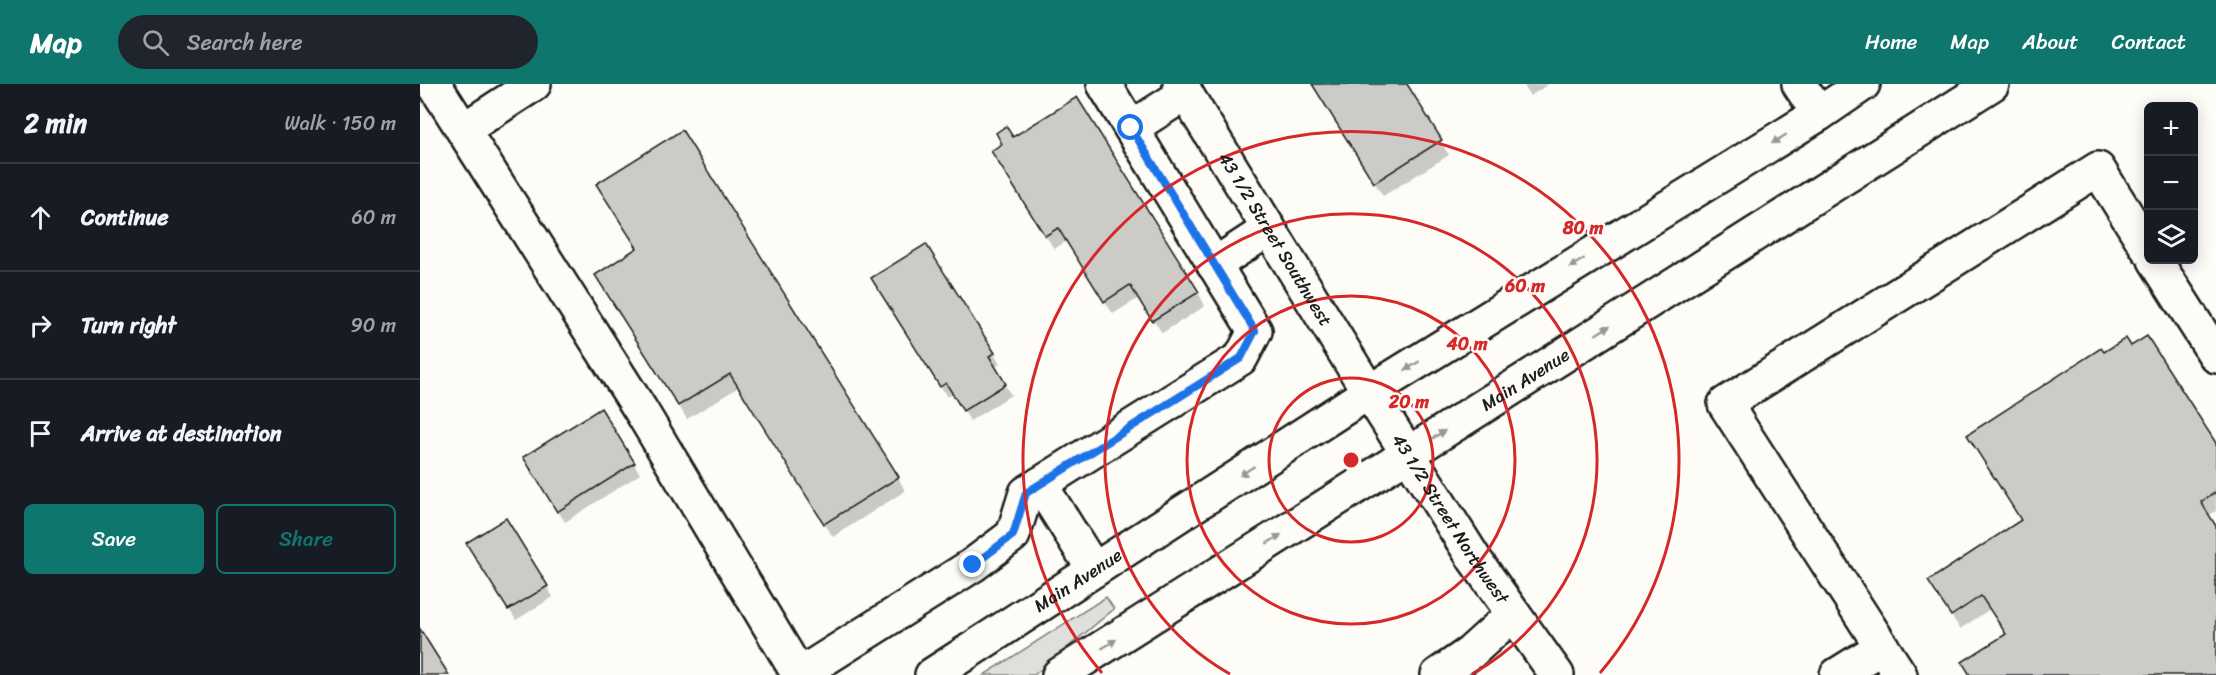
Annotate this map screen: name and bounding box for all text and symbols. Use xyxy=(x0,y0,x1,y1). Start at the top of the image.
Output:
search box xyxy=(118,15,538,69)
text: Map xyxy=(30,18,82,67)
text: Search here xyxy=(187,23,303,62)
text: Home xyxy=(1865,23,1917,61)
text: Map xyxy=(1950,23,1989,61)
text: About xyxy=(2022,23,2079,61)
text: Contact xyxy=(2112,23,2186,61)
icon: search xyxy=(139,26,172,59)
text: 2 min xyxy=(24,100,87,146)
map controls xyxy=(2144,102,2198,264)
button: + xyxy=(2144,102,2198,156)
text: Walk · 150 m xyxy=(284,106,396,141)
route start xyxy=(1117,114,1143,140)
one-way arrow xyxy=(1771,133,1787,144)
street label: 43 1/2 Street Southwest xyxy=(1209,146,1341,333)
button: − xyxy=(2144,156,2198,210)
text: Continue xyxy=(81,198,169,237)
text: 60 m xyxy=(351,200,396,235)
icon: ahead xyxy=(24,201,57,234)
button: layers xyxy=(2144,210,2198,264)
text: 80 m xyxy=(1562,212,1604,244)
one-way arrow xyxy=(1569,258,1585,269)
text: 60 m xyxy=(1504,270,1545,302)
text: Turn right xyxy=(81,306,176,345)
text: 90 m xyxy=(351,308,396,343)
icon: right xyxy=(24,309,57,342)
one-way arrow xyxy=(1595,325,1611,336)
text: 40 m xyxy=(1445,328,1488,360)
street label: Main Avenue xyxy=(1474,339,1576,420)
one-way arrow xyxy=(1404,360,1420,371)
text: 20 m xyxy=(1388,386,1429,418)
text: Arrive at destination xyxy=(81,414,282,453)
icon: arrive xyxy=(24,417,57,450)
street label: 43 1/2 Street Northwest xyxy=(1383,427,1518,611)
one-way arrow xyxy=(1430,429,1446,440)
centre of rings xyxy=(1341,450,1361,470)
one-way arrow xyxy=(1240,465,1256,477)
button: Save xyxy=(24,504,204,574)
button: Share xyxy=(216,504,396,574)
one-way arrow xyxy=(1265,534,1282,545)
street label: Main Avenue xyxy=(1027,540,1129,621)
route end xyxy=(959,551,985,577)
one-way arrow xyxy=(1101,638,1117,649)

